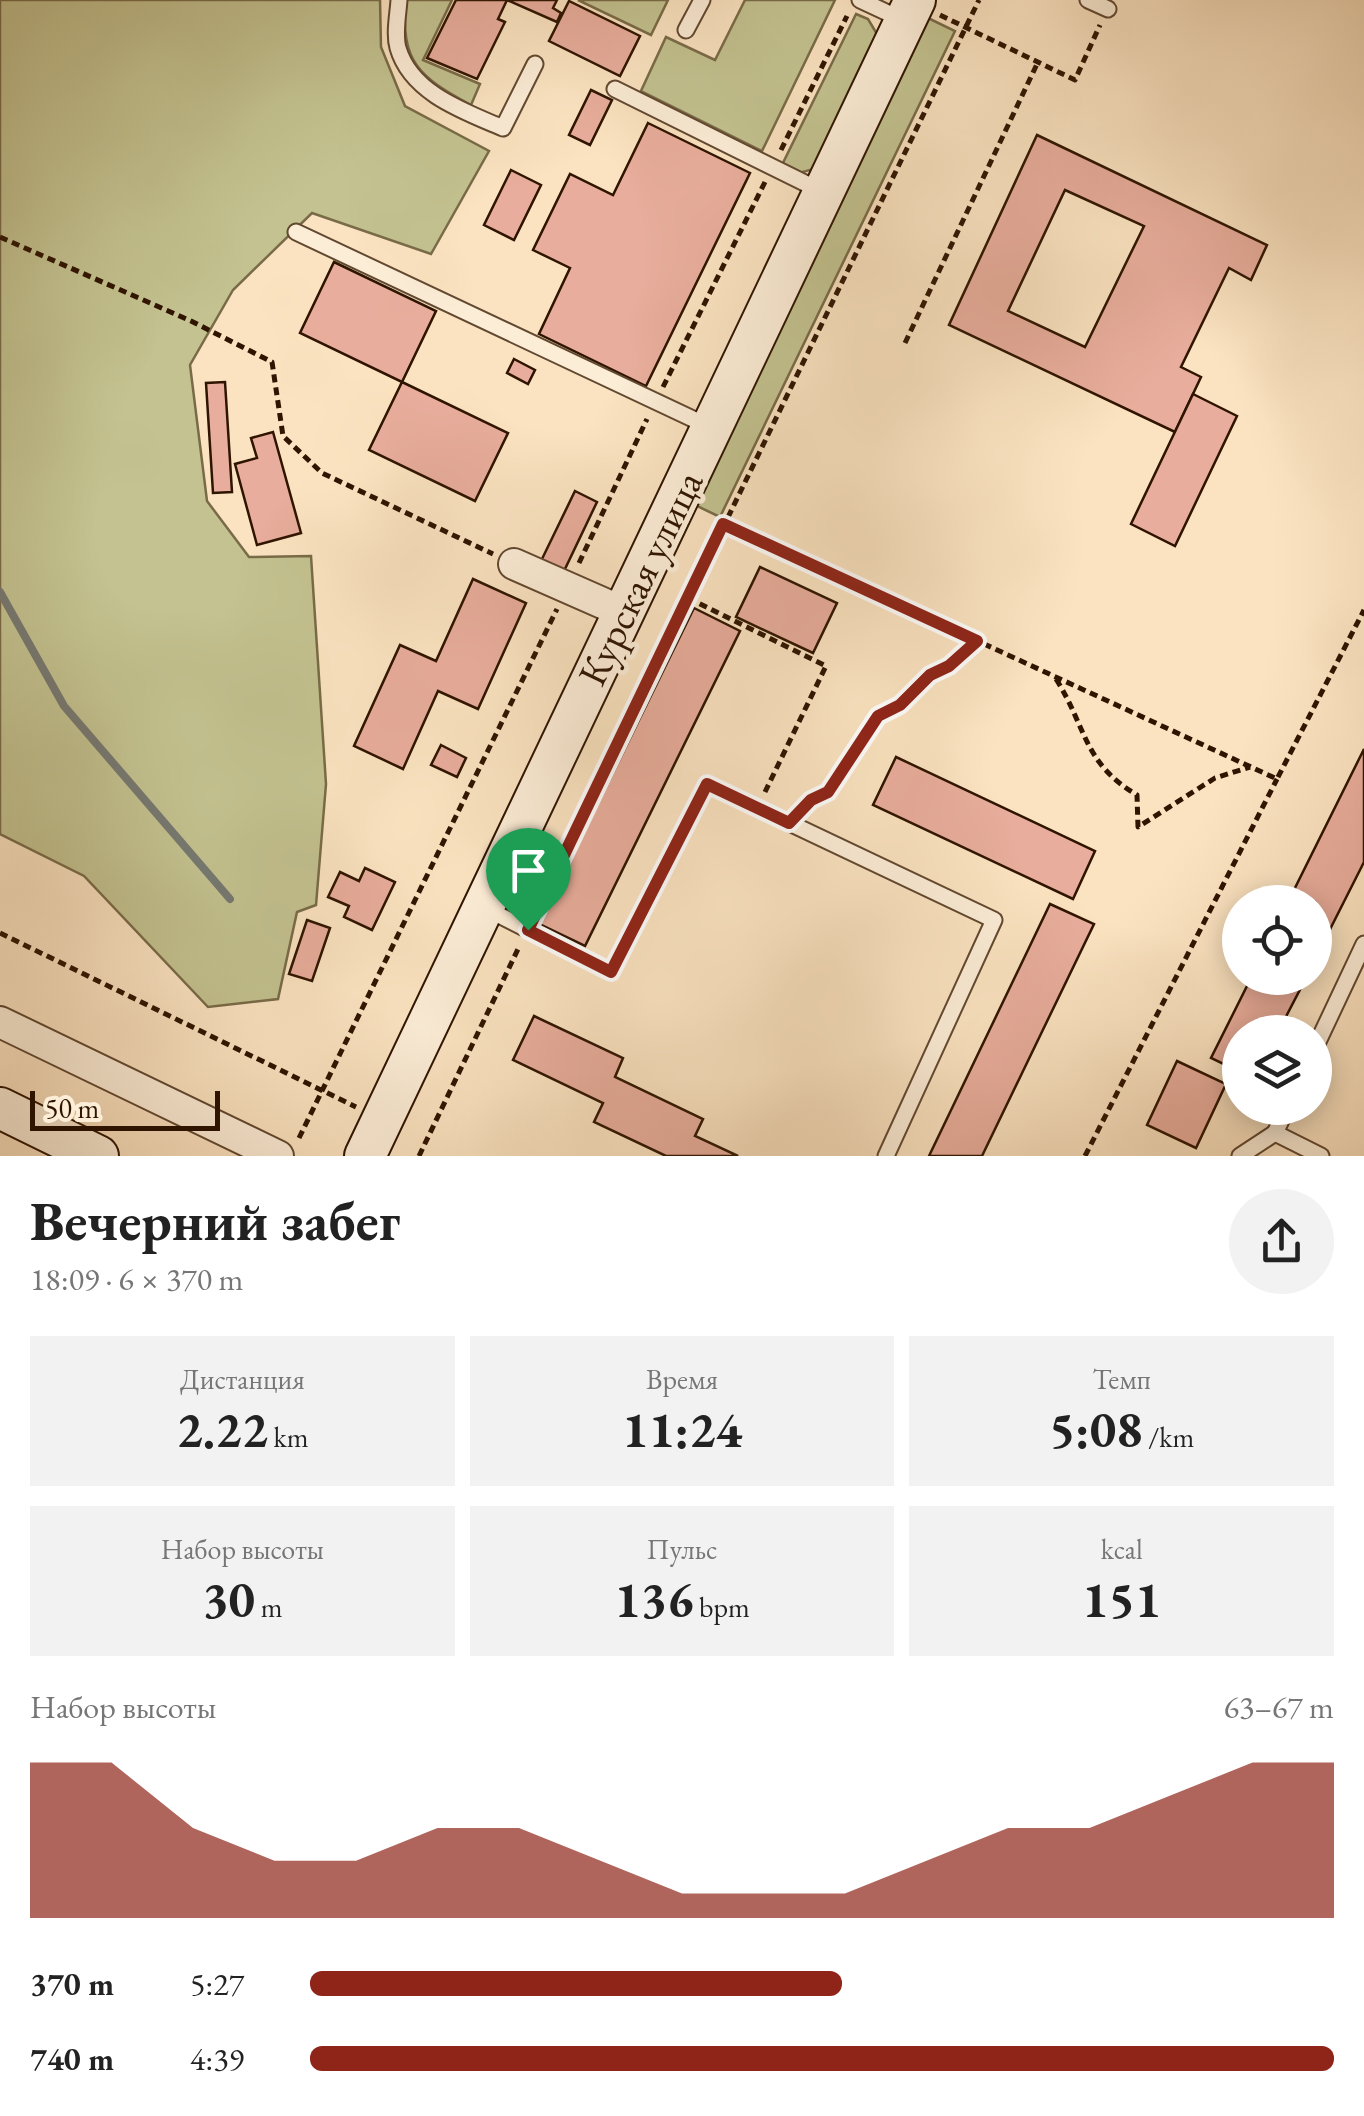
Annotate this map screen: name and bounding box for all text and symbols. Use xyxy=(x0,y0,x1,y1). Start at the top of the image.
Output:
street label: Курская улица xyxy=(566,462,714,694)
pin xyxy=(486,828,571,931)
icon: arrive xyxy=(501,843,556,898)
map controls xyxy=(1222,885,1332,1125)
button: locate xyxy=(1222,885,1332,995)
button: layers xyxy=(1222,1015,1332,1125)
scale bar xyxy=(30,1086,220,1130)
text: 50 m xyxy=(45,1090,99,1126)
text: Вечерний забег xyxy=(30,1185,400,1256)
button: share xyxy=(1229,1189,1334,1294)
text: 18:09 · 6 × 370 m xyxy=(30,1258,243,1300)
text: Дистанция xyxy=(180,1361,305,1397)
text: Время xyxy=(646,1361,718,1397)
text: Темп xyxy=(1092,1361,1151,1397)
text: 2.22 xyxy=(176,1397,268,1462)
text: 11:24 xyxy=(622,1397,742,1462)
text: 5:08 xyxy=(1049,1397,1143,1462)
text: km xyxy=(268,1419,308,1455)
text: /km xyxy=(1143,1419,1194,1455)
text: Набор высоты xyxy=(161,1531,324,1567)
text: Пульс xyxy=(647,1531,717,1567)
text: kcal xyxy=(1101,1531,1143,1567)
text: 30 xyxy=(202,1567,255,1632)
text: 136 xyxy=(614,1567,694,1632)
text: 151 xyxy=(1082,1567,1161,1632)
text: m xyxy=(255,1589,282,1625)
text: bpm xyxy=(694,1589,750,1625)
text: Набор высоты xyxy=(30,1686,216,1728)
text: 63–67 m xyxy=(1224,1686,1334,1728)
text: 370 m xyxy=(30,1963,114,2005)
text: 5:27 xyxy=(190,1963,244,2005)
text: 740 m xyxy=(30,2038,114,2080)
text: 4:39 xyxy=(190,2038,244,2080)

